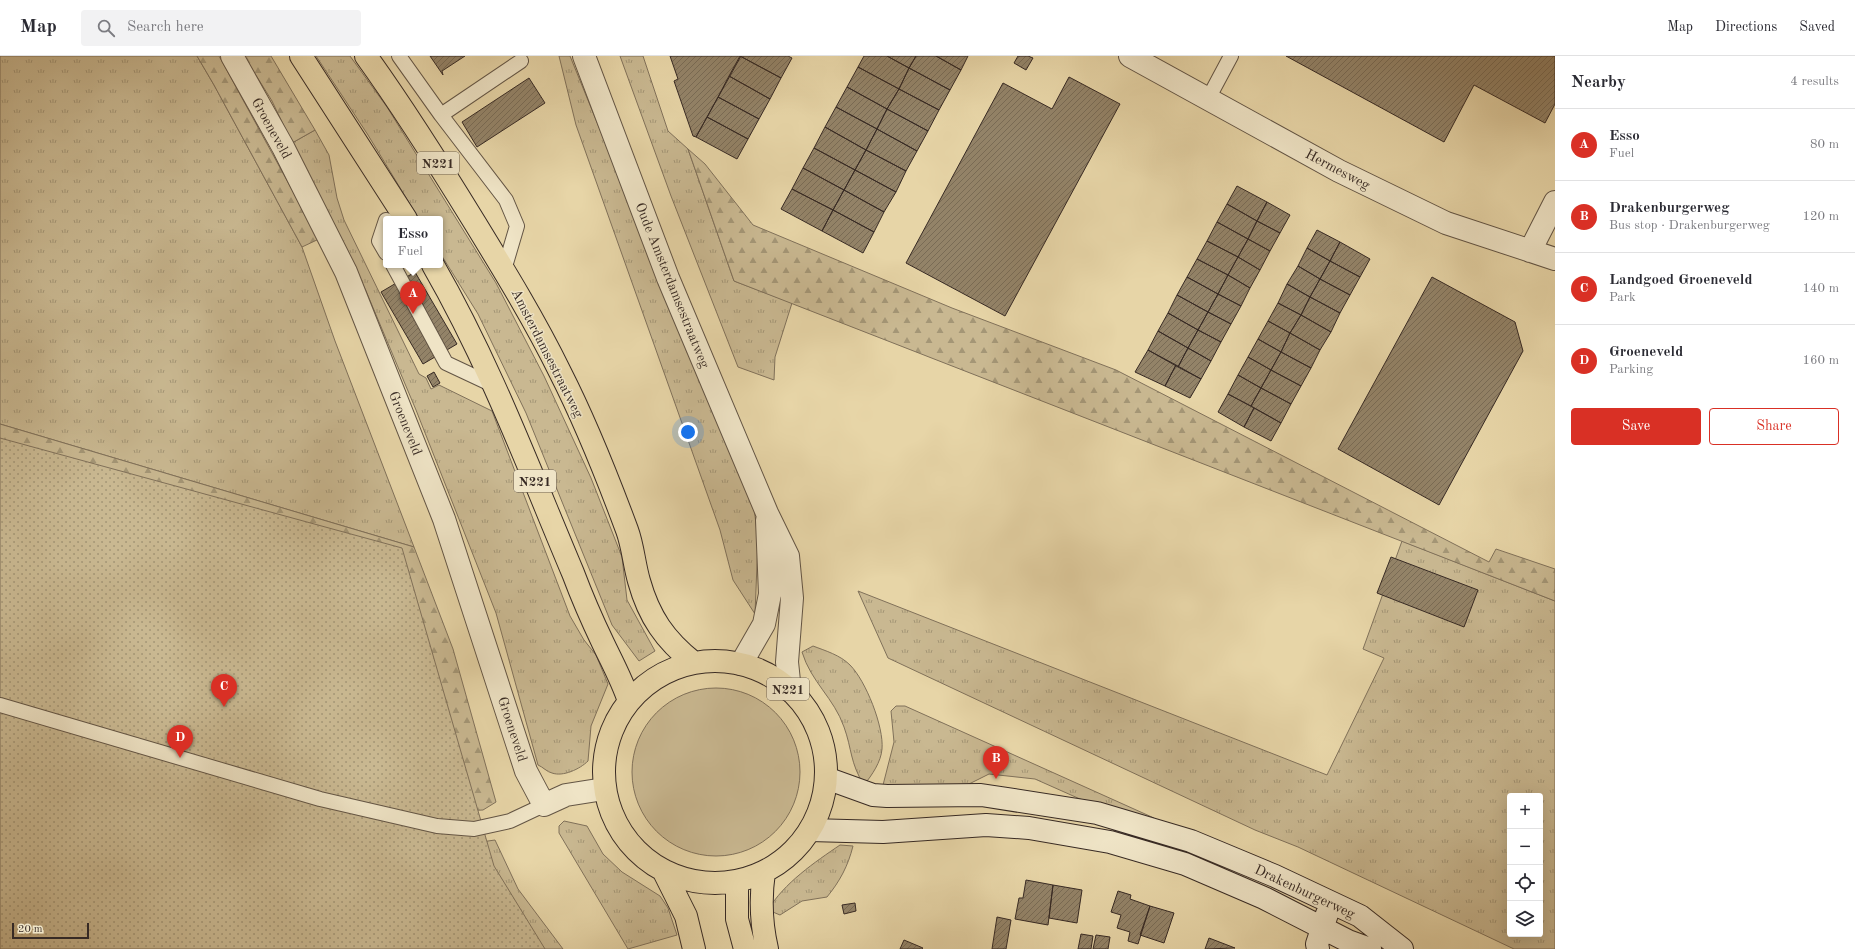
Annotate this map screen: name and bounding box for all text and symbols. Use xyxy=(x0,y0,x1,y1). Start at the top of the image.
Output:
search box xyxy=(81,10,361,46)
icon: search xyxy=(95,17,117,39)
text: Map xyxy=(20,18,57,37)
text: Search here xyxy=(127,20,204,35)
text: Map xyxy=(1667,20,1693,34)
text: Directions xyxy=(1715,20,1777,34)
text: Saved xyxy=(1799,20,1835,34)
text: Nearby xyxy=(1571,74,1626,91)
text: 4 results xyxy=(1790,75,1839,88)
street label: Groeneveld xyxy=(249,96,294,161)
text: Esso xyxy=(1609,129,1640,144)
text: A xyxy=(1579,138,1589,151)
text: 80 m xyxy=(1810,138,1839,151)
street label: Hermesweg xyxy=(1303,147,1373,193)
text: Fuel xyxy=(1609,147,1634,160)
road number: N221 xyxy=(417,152,459,174)
street label: Oude Amsterdamsestraatweg xyxy=(632,201,712,371)
text: Drakenburgerweg xyxy=(1609,201,1730,216)
text: B xyxy=(1579,210,1589,223)
text: 120 m xyxy=(1802,210,1839,223)
popup xyxy=(383,216,443,268)
text: Bus stop · Drakenburgerweg xyxy=(1609,219,1770,232)
text: Esso xyxy=(398,227,428,242)
text: Fuel xyxy=(398,245,423,258)
text: Landgoed Groeneveld xyxy=(1609,273,1753,288)
pin: A xyxy=(400,281,426,314)
text: C xyxy=(1580,282,1588,295)
text: 140 m xyxy=(1802,282,1839,295)
street label: Amsterdamsestraatweg xyxy=(509,287,586,420)
text: Park xyxy=(1609,291,1636,304)
text: Groeneveld xyxy=(1609,345,1683,360)
text: D xyxy=(1579,354,1589,367)
text: 160 m xyxy=(1802,354,1839,367)
text: Parking xyxy=(1609,363,1653,376)
street label: Groeneveld xyxy=(386,389,424,457)
button: Save xyxy=(1571,408,1701,445)
button: Share xyxy=(1709,408,1839,445)
your location xyxy=(678,422,698,442)
road number: N221 xyxy=(514,470,556,492)
pin: C xyxy=(211,674,237,707)
road number: N221 xyxy=(767,678,809,700)
street label: Groeneveld xyxy=(495,695,529,764)
pin: D xyxy=(167,725,193,758)
pin: B xyxy=(983,746,1009,779)
map controls xyxy=(1507,793,1543,937)
button: + xyxy=(1507,793,1543,829)
button: − xyxy=(1507,829,1543,865)
street label: Drakenburgerweg xyxy=(1252,862,1357,922)
button: locate xyxy=(1507,865,1543,901)
button: layers xyxy=(1507,901,1543,937)
scale bar xyxy=(12,921,89,940)
text: 20 m xyxy=(18,924,43,935)

